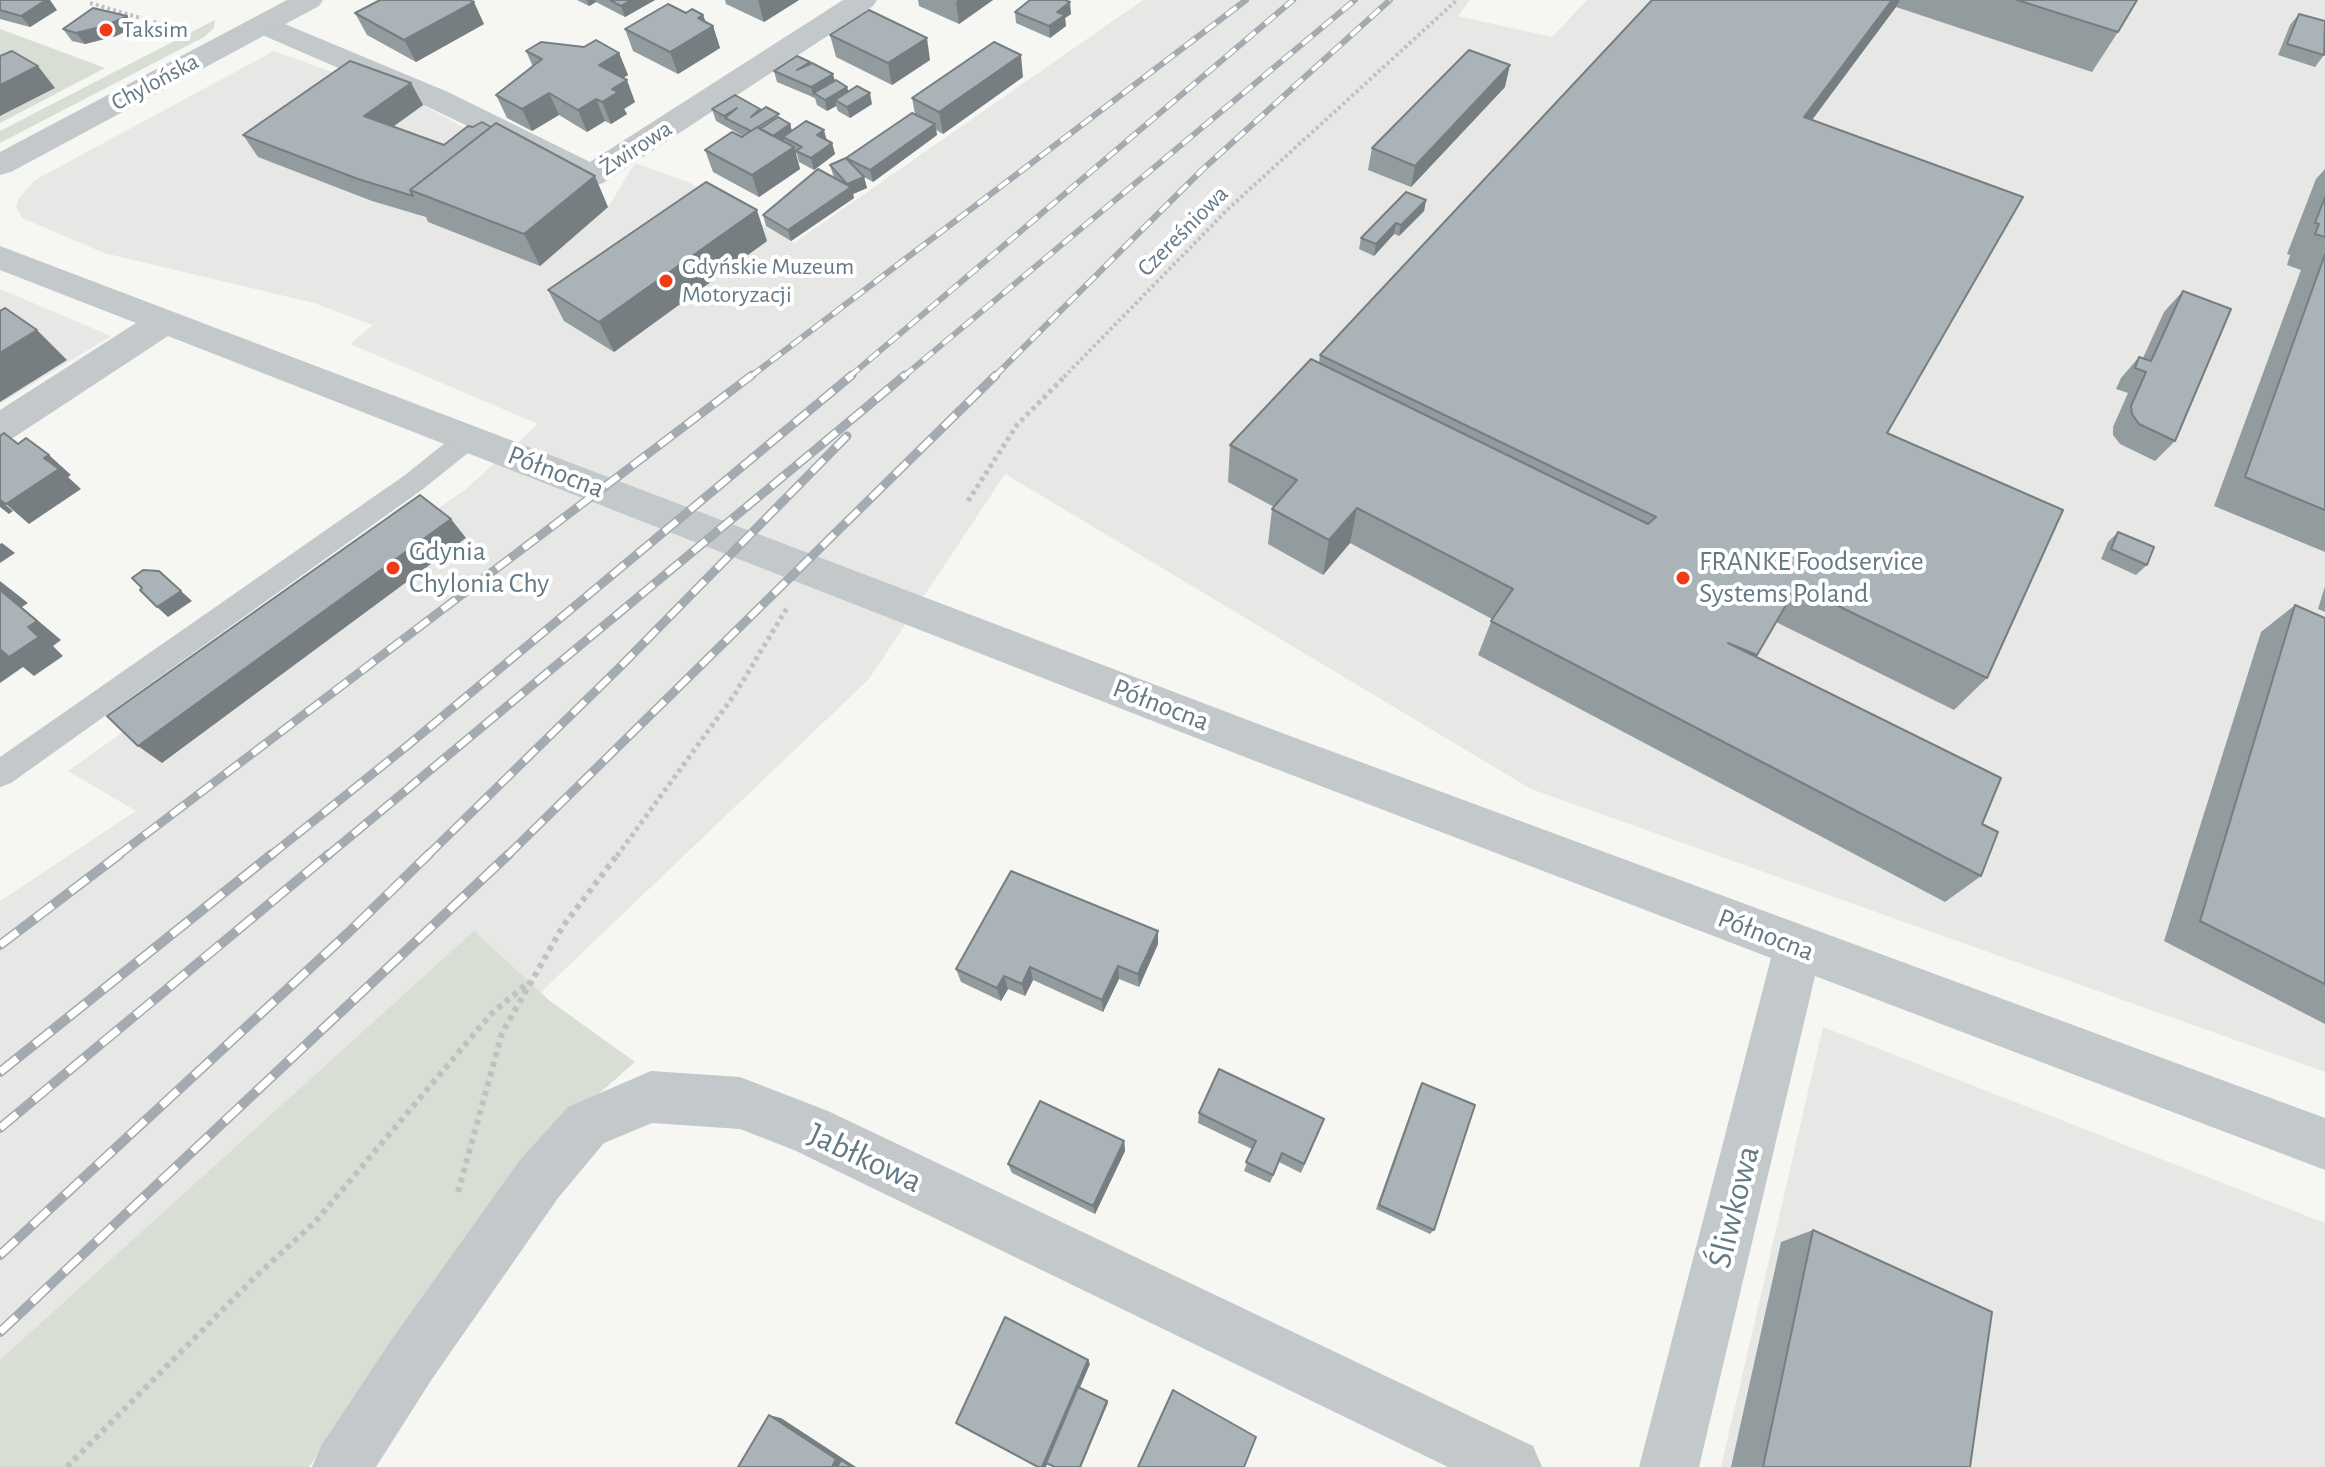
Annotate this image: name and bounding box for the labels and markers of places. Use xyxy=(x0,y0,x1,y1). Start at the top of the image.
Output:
place label: Taksim xyxy=(122,16,188,44)
marker: Taksim xyxy=(97,21,115,39)
place label: Gdyńskie Muzeum Motoryzacji xyxy=(682,253,854,309)
marker: Gdyńskie Muzeum Motoryzacji xyxy=(657,272,675,290)
place label: Gdynia Chylonia Chy xyxy=(409,535,549,601)
place label: FRANKE Foodservice Systems Poland xyxy=(1699,545,1924,611)
marker: Gdynia Chylonia Chy xyxy=(384,559,402,577)
marker: FRANKE Foodservice Systems Poland xyxy=(1674,569,1692,587)

